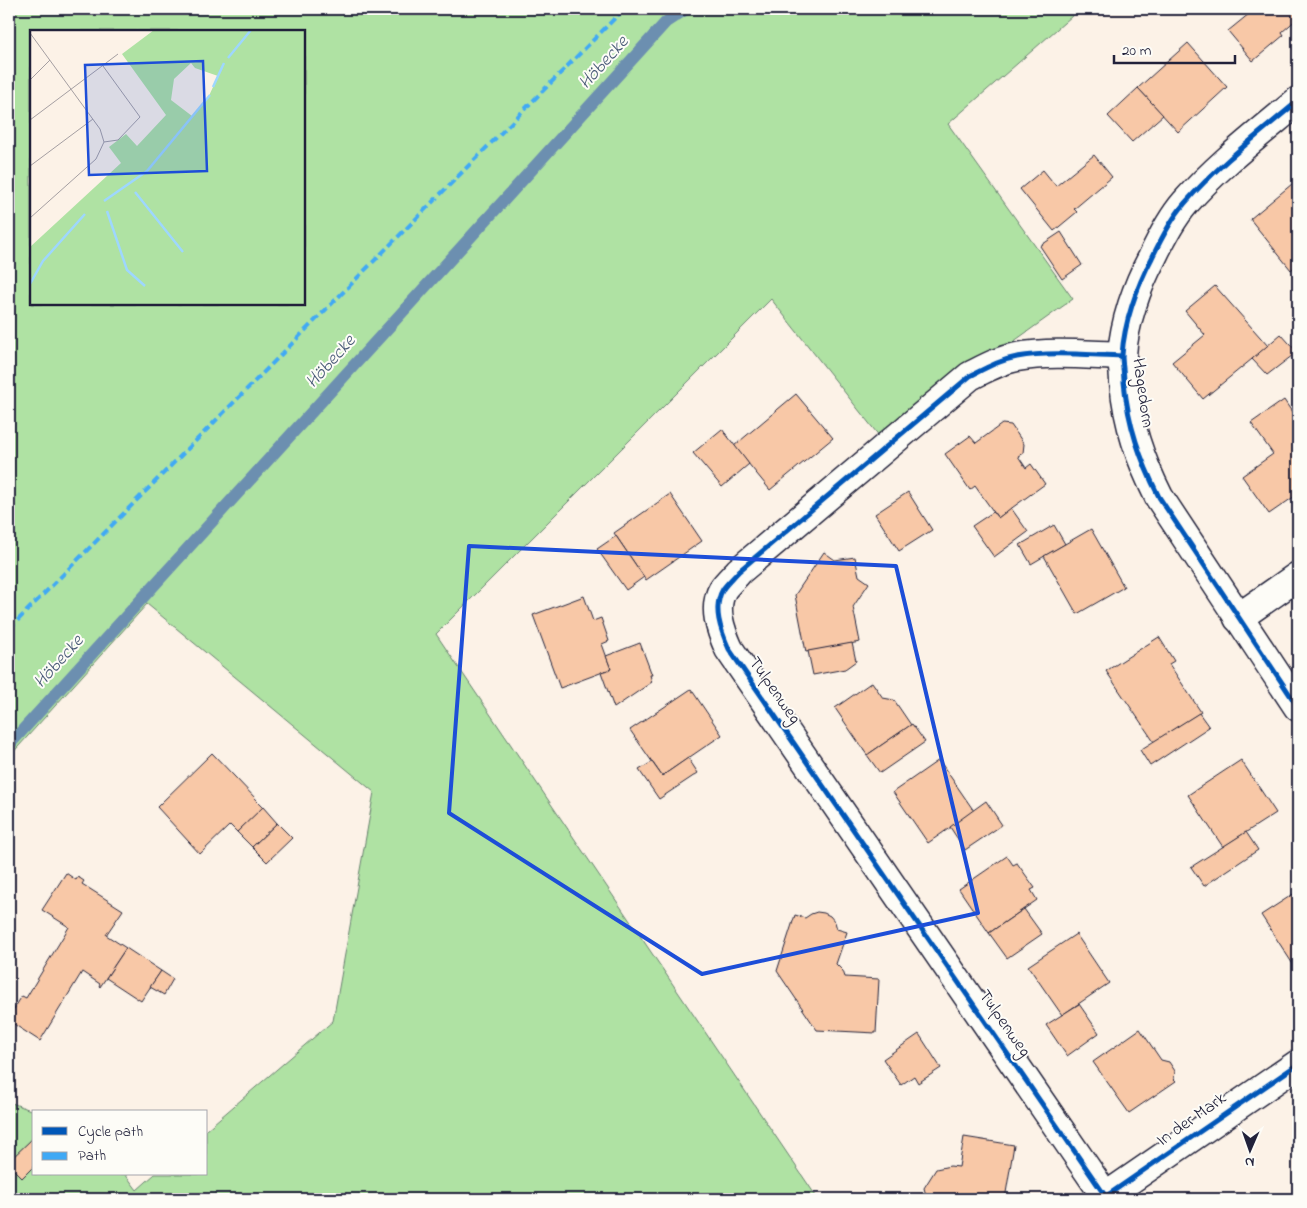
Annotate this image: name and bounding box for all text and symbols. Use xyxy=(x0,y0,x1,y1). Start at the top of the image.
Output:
water label: Höbecke xyxy=(572,29,636,96)
inset map xyxy=(30,30,305,305)
scale bar xyxy=(1114,32,1236,64)
text: 20 m xyxy=(1122,40,1152,62)
water label: Höbecke xyxy=(299,328,363,395)
street label: Hagedorn xyxy=(1123,356,1160,430)
water label: Höbecke xyxy=(27,628,91,695)
street label: Tulpenweg xyxy=(740,652,807,731)
street label: Tulpenweg xyxy=(970,985,1037,1064)
street label: In der Mark xyxy=(1152,1086,1232,1154)
legend xyxy=(32,1110,208,1176)
text: Cycle path xyxy=(78,1121,143,1144)
north arrow xyxy=(1224,1126,1274,1176)
text: Path xyxy=(78,1145,106,1167)
text: N xyxy=(1245,1151,1255,1172)

